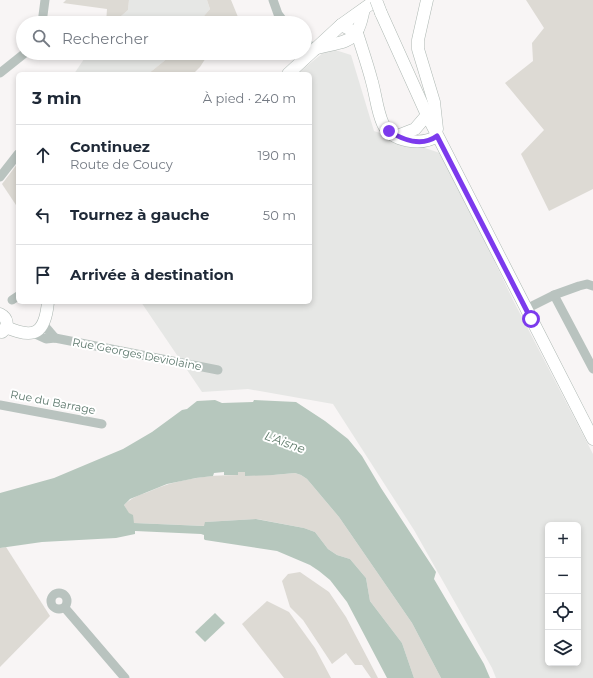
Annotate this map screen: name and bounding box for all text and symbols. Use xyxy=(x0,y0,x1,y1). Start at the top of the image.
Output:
search box xyxy=(16,16,312,60)
icon: search xyxy=(30,27,52,49)
text: Rechercher xyxy=(62,29,149,48)
text: 3 min xyxy=(32,88,82,108)
text: À pied · 240 m xyxy=(203,90,296,106)
route end xyxy=(380,122,398,140)
text: Continuez xyxy=(70,137,150,156)
icon: ahead xyxy=(32,144,54,166)
text: 190 m xyxy=(258,147,296,163)
text: Route de Coucy xyxy=(70,156,173,172)
icon: left xyxy=(32,204,54,226)
text: Tournez à gauche xyxy=(70,205,209,224)
text: 50 m xyxy=(263,207,296,223)
icon: arrive xyxy=(32,264,54,286)
text: Arrivée à destination xyxy=(70,265,234,284)
route start xyxy=(522,310,540,328)
street label: Rue Georges Deviolaine xyxy=(71,335,203,373)
street label: Rue du Barrage xyxy=(9,387,97,417)
water label: L'Aisne xyxy=(263,428,307,456)
map controls xyxy=(545,522,581,666)
button: + xyxy=(545,522,581,558)
button: − xyxy=(545,558,581,594)
button: locate xyxy=(545,594,581,630)
button: layers xyxy=(545,630,581,666)

